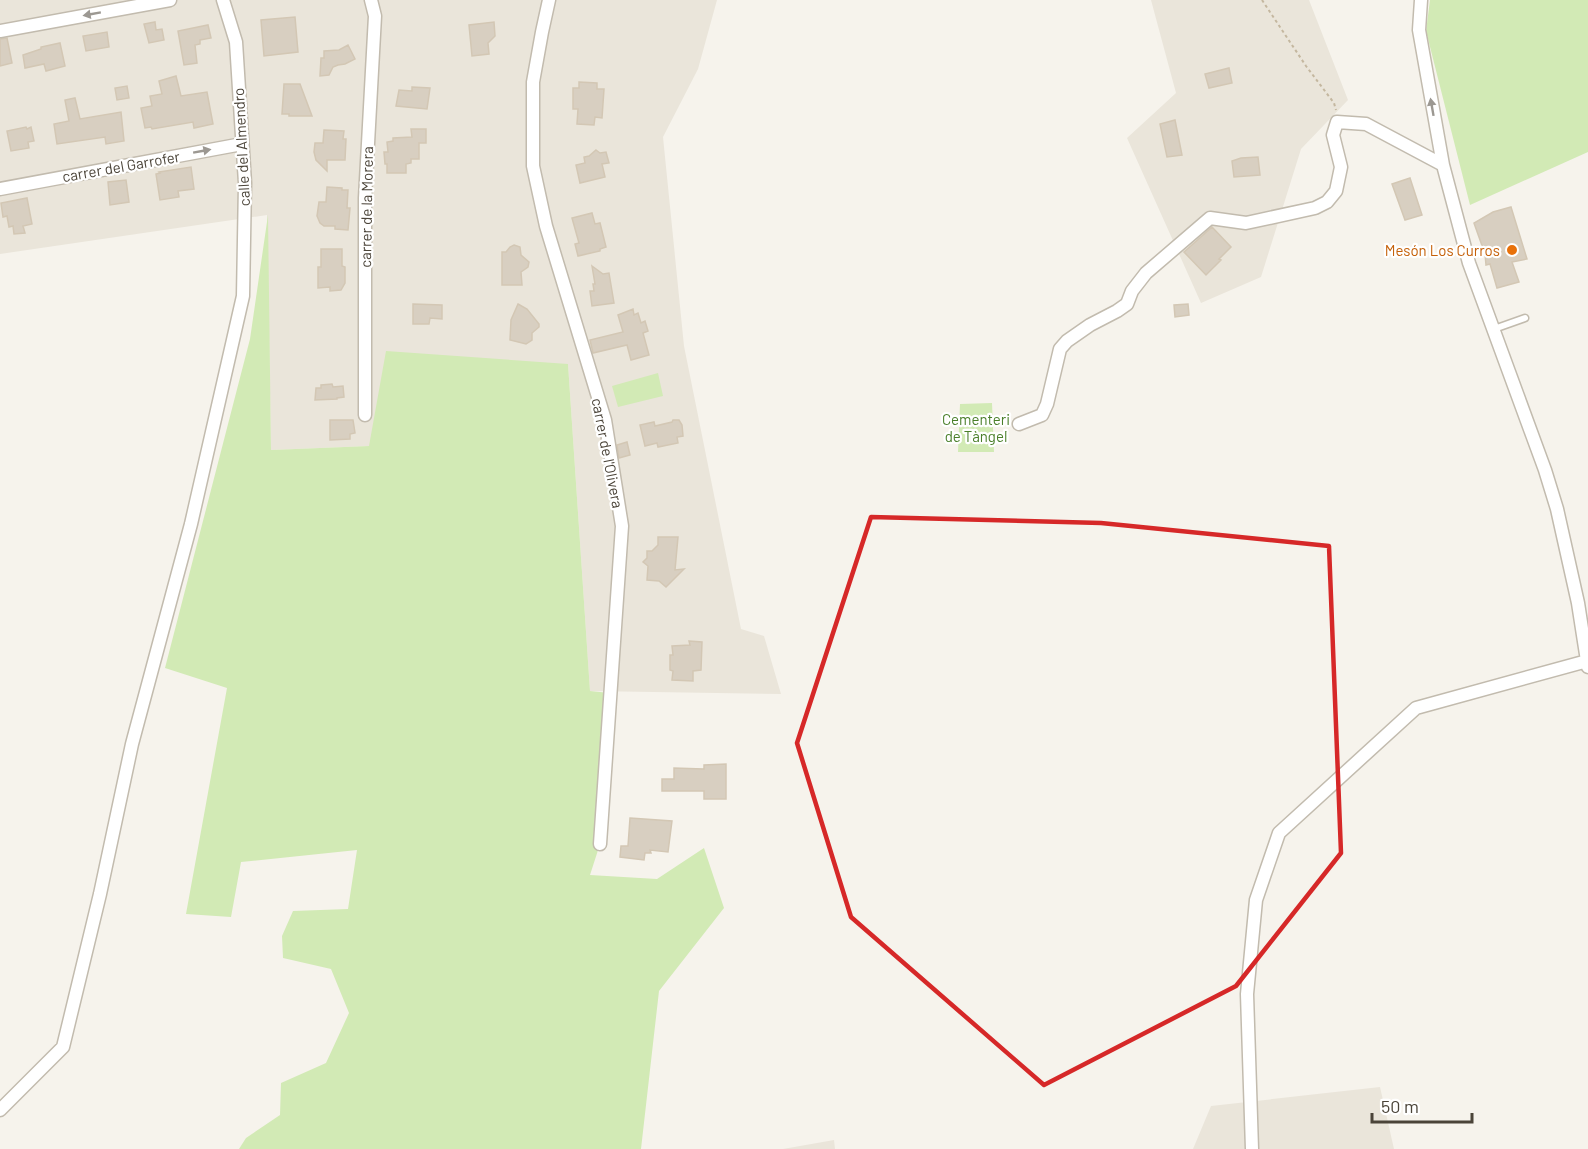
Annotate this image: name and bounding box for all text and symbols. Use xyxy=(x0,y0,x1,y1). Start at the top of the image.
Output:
one-way arrow xyxy=(82,10,101,19)
street label: calle del Almendro xyxy=(229,87,253,207)
one-way arrow xyxy=(1428,97,1437,116)
one-way arrow xyxy=(193,146,212,155)
street label: carrer de la Morera xyxy=(356,146,376,268)
street label: carrer del Garrofer xyxy=(61,147,182,185)
place label: Mesón Los Curros xyxy=(1385,241,1500,259)
marker: Mesón Los Curros xyxy=(1505,243,1519,257)
street label: carrer de l'Olivera xyxy=(588,396,628,510)
park label: Cementeri de Tàngel xyxy=(942,410,1010,445)
scale bar xyxy=(1372,1086,1472,1124)
text: 50 m xyxy=(1381,1095,1419,1117)

